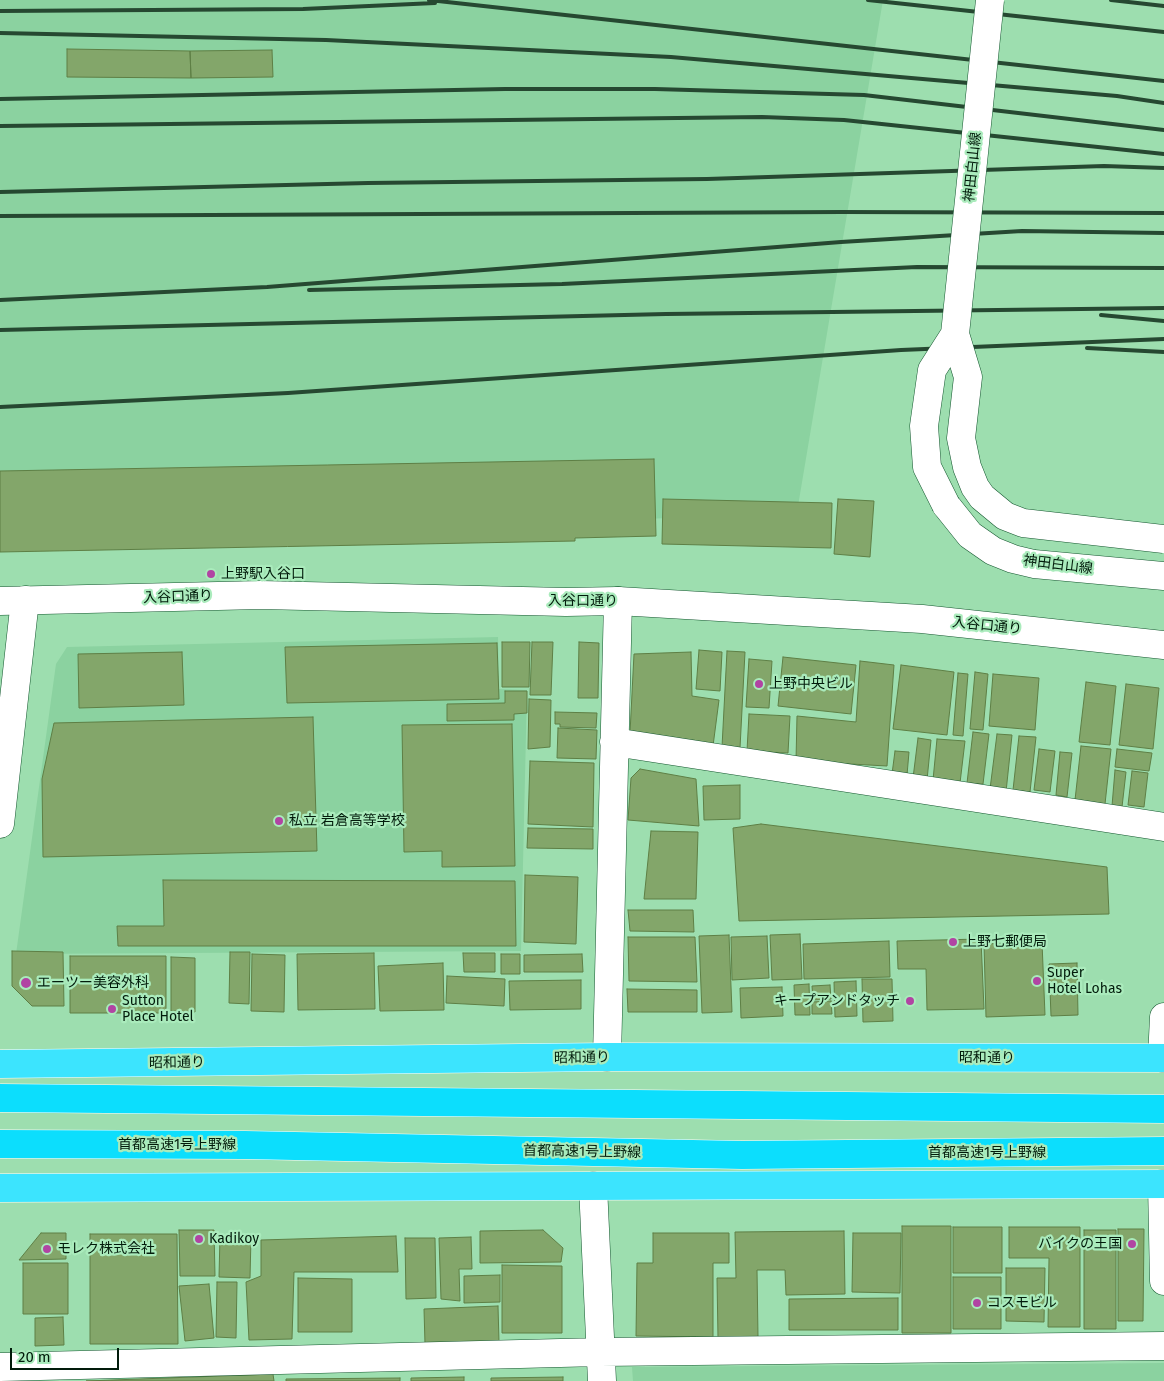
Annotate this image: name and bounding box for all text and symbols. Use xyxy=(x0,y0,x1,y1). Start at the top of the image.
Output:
street label: 神田白山線 xyxy=(961,131,985,203)
street label: 神田白山線 xyxy=(1022,552,1094,578)
place label: 上野駅入谷口 xyxy=(221,566,305,582)
marker: 上野駅入谷口 xyxy=(205,568,217,580)
street label: 入谷口通り xyxy=(143,587,213,607)
street label: 入谷口通り xyxy=(548,593,618,609)
street label: 入谷口通り xyxy=(951,614,1023,638)
place label: 上野中央ビル xyxy=(769,676,853,692)
marker: 上野中央ビル xyxy=(753,678,765,690)
place label: 私立 岩倉高等学校 xyxy=(289,813,405,829)
marker: 私立 岩倉高等学校 xyxy=(273,815,285,827)
place label: 上野七郵便局 xyxy=(963,934,1047,950)
marker: 上野七郵便局 xyxy=(947,936,959,948)
place label: Super Hotel Lohas xyxy=(1047,965,1122,998)
place label: エーツー美容外科 xyxy=(37,975,149,991)
marker: Super Hotel Lohas xyxy=(1031,975,1043,987)
marker: エーツー美容外科 xyxy=(19,976,33,990)
place label: Sutton Place Hotel xyxy=(122,993,194,1026)
place label: キープアンドタッチ xyxy=(774,993,900,1009)
marker: キープアンドタッチ xyxy=(904,995,916,1007)
marker: Sutton Place Hotel xyxy=(106,1003,118,1015)
street label: 昭和通り xyxy=(554,1049,610,1067)
street label: 昭和通り xyxy=(959,1050,1015,1066)
street label: 昭和通り xyxy=(149,1054,205,1072)
street label: 首都高速1号上野線 xyxy=(118,1137,236,1153)
street label: 首都高速1号上野線 xyxy=(523,1143,641,1161)
street label: 首都高速1号上野線 xyxy=(928,1145,1046,1161)
place label: Kadikoy xyxy=(209,1231,259,1247)
marker: Kadikoy xyxy=(193,1233,205,1245)
place label: バイクの王国 xyxy=(1038,1236,1122,1252)
marker: バイクの王国 xyxy=(1126,1238,1138,1250)
place label: モレク株式会社 xyxy=(57,1241,155,1257)
marker: モレク株式会社 xyxy=(41,1243,53,1255)
place label: コスモビル xyxy=(987,1295,1057,1311)
marker: コスモビル xyxy=(971,1297,983,1309)
scale bar xyxy=(12,1338,121,1370)
text: 20 m xyxy=(18,1348,51,1366)

